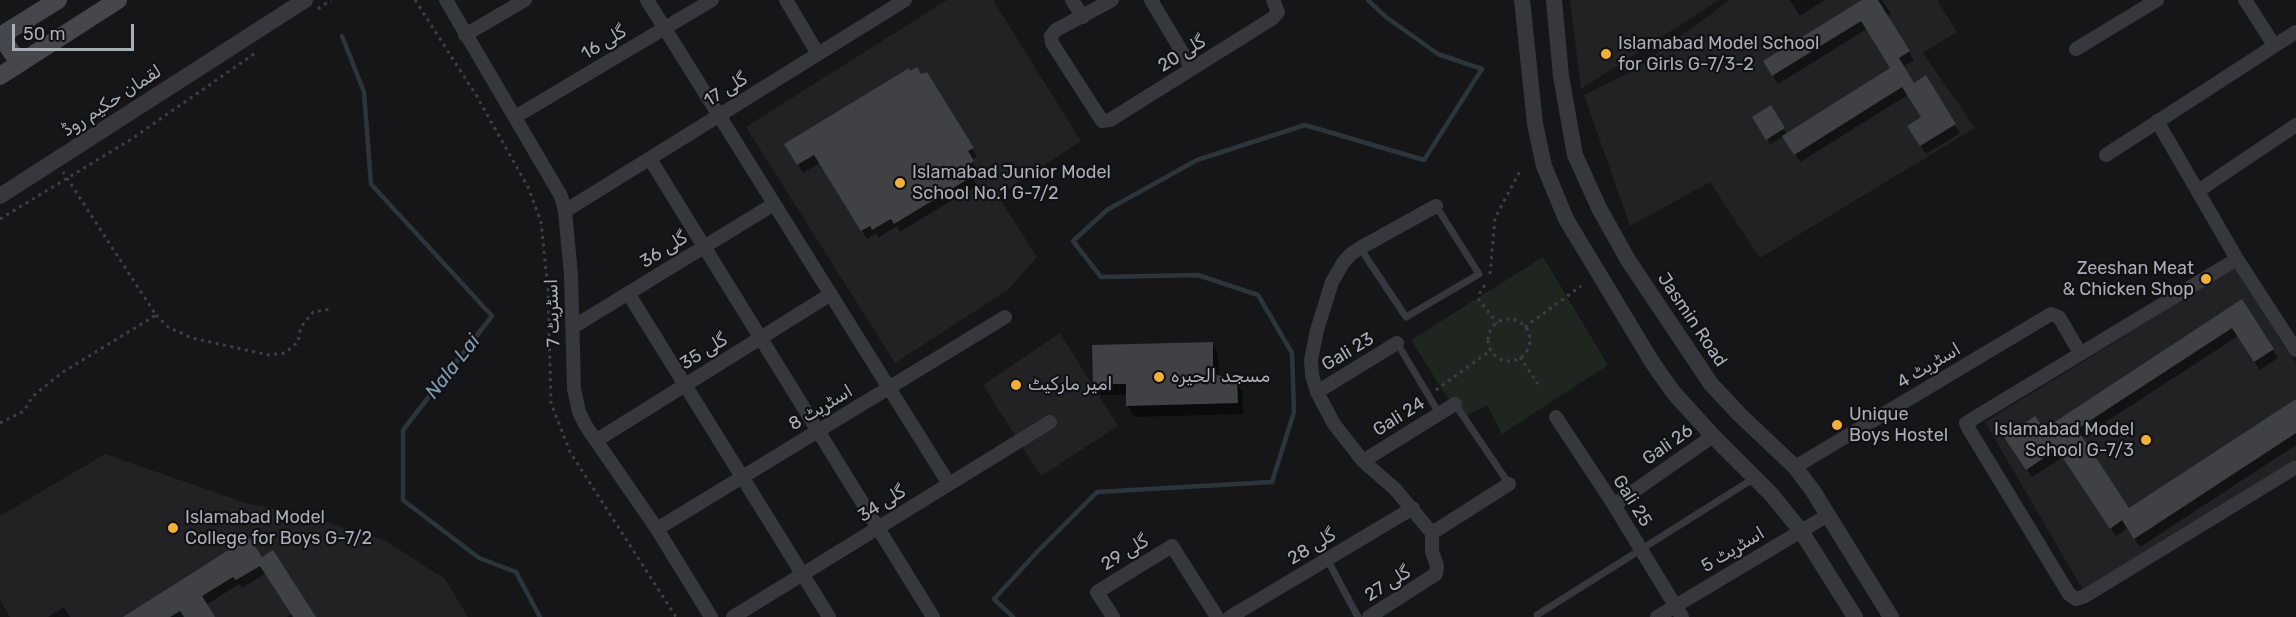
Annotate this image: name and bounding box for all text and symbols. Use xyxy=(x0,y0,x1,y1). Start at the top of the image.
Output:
scale bar xyxy=(15,12,136,50)
street label: گلی 16 xyxy=(578,21,630,65)
text: 50 m xyxy=(23,23,66,45)
street label: گلی 20 xyxy=(1154,31,1210,77)
place label: Islamabad Model School for Girls G-7/3-2 xyxy=(1618,33,1819,76)
marker: Islamabad Model School for Girls G-7/3-2 xyxy=(1599,47,1613,61)
street label: لقمان حکیم روڈ xyxy=(58,61,166,141)
street label: گلی 17 xyxy=(700,68,752,112)
place label: Islamabad Junior Model School No.1 G-7/2 xyxy=(912,162,1111,204)
marker: Islamabad Junior Model School No.1 G-7/2 xyxy=(893,176,907,190)
street label: گلی 36 xyxy=(636,227,692,273)
place label: Zeeshan Meat & Chicken Shop xyxy=(2062,258,2194,300)
street label: Jasmin Road xyxy=(1653,269,1731,371)
marker: Zeeshan Meat & Chicken Shop xyxy=(2199,272,2213,286)
street label: اسٹریٹ 7 xyxy=(541,278,565,348)
street label: Gali 23 xyxy=(1318,328,1378,376)
street label: گلی 35 xyxy=(676,329,732,375)
water label: Nala Lai xyxy=(420,330,486,404)
street label: اسٹریٹ 4 xyxy=(1893,339,1965,393)
place label: مسجد الحیرہ xyxy=(1171,366,1270,388)
marker: مسجد الحیرہ xyxy=(1152,370,1166,384)
place label: امیر مارکیٹ xyxy=(1028,374,1113,396)
marker: امیر مارکیٹ xyxy=(1009,378,1023,392)
street label: اسٹریٹ 8 xyxy=(785,381,857,435)
street label: Gali 24 xyxy=(1369,393,1429,441)
place label: Unique Boys Hostel xyxy=(1849,404,1948,446)
marker: Unique Boys Hostel xyxy=(1830,418,1844,432)
place label: Islamabad Model School G-7/3 xyxy=(1994,419,2134,462)
street label: Gali 26 xyxy=(1639,420,1697,470)
marker: Islamabad Model School G-7/3 xyxy=(2139,433,2153,447)
street label: Gali 25 xyxy=(1608,471,1656,531)
street label: گلی 34 xyxy=(854,481,910,527)
place label: Islamabad Model College for Boys G-7/2 xyxy=(185,507,372,550)
marker: Islamabad Model College for Boys G-7/2 xyxy=(166,521,180,535)
street label: اسٹریٹ 5 xyxy=(1697,523,1769,577)
street label: گلی 28 xyxy=(1284,524,1340,570)
street label: گلی 29 xyxy=(1097,531,1153,575)
street label: گلی 27 xyxy=(1361,562,1415,606)

